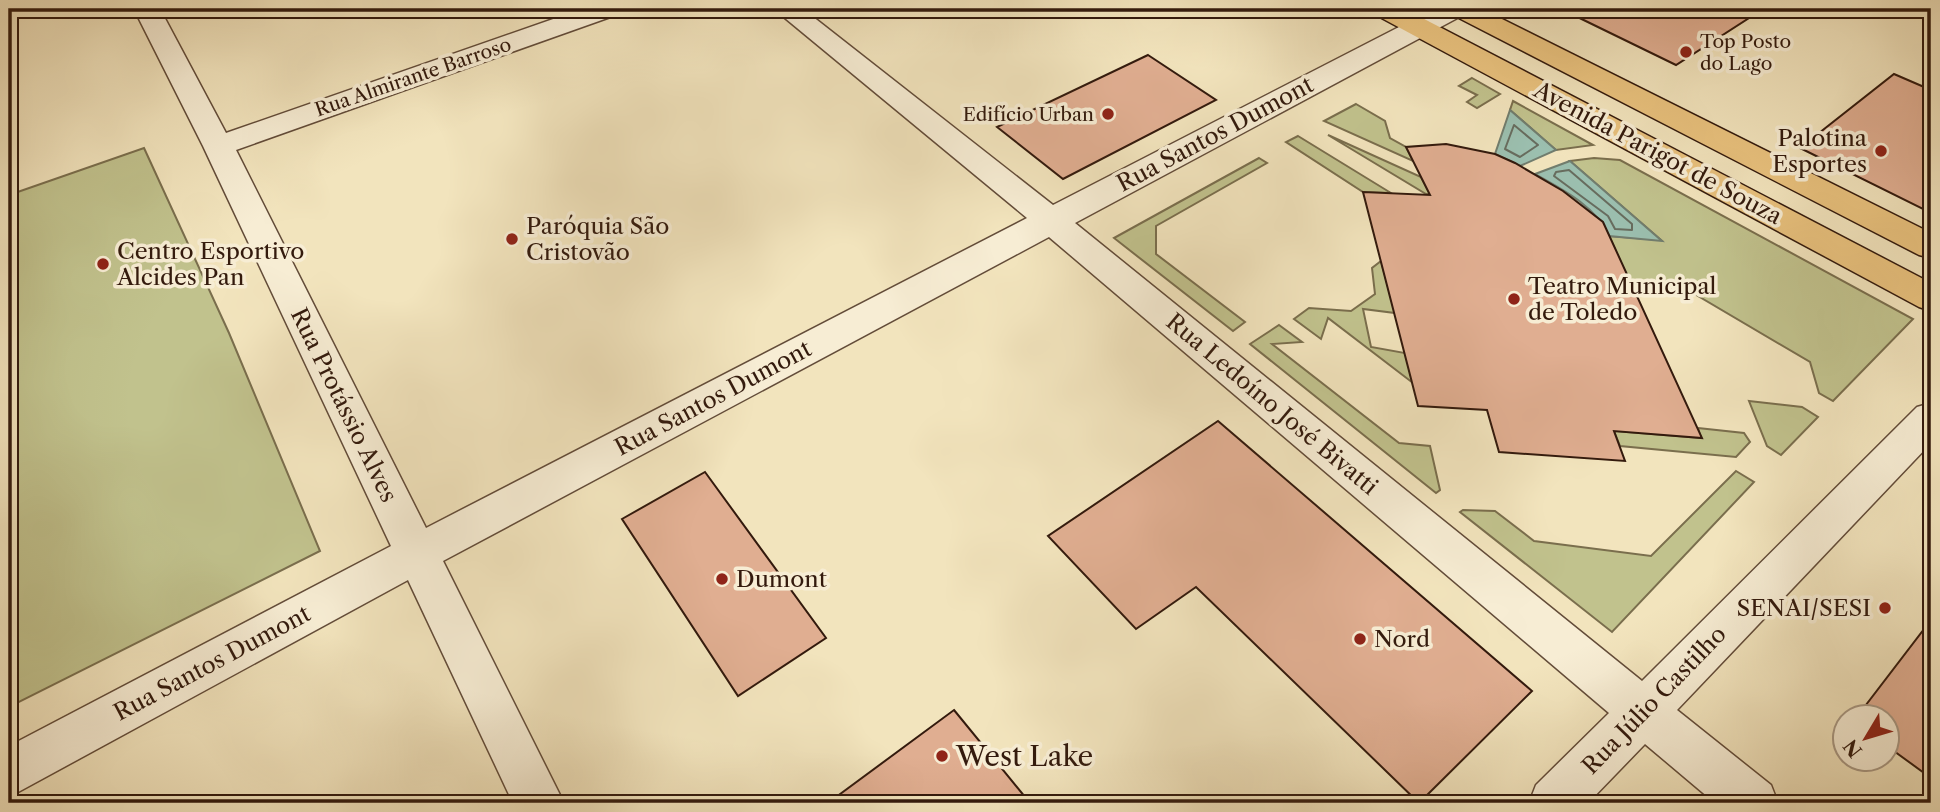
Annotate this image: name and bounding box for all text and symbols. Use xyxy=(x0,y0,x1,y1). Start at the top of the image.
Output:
place label: Top Posto do Lago xyxy=(1700,30,1791,75)
street label: Rua Almirante Barroso xyxy=(312,33,514,121)
marker: Top Posto do Lago xyxy=(1678,44,1694,60)
street label: Rua Santos Dumont xyxy=(1112,70,1318,198)
street label: Avenida Parigot de Souza xyxy=(1528,75,1788,231)
place label: Edifício Urban xyxy=(963,103,1094,126)
marker: Edifício Urban xyxy=(1100,106,1116,122)
place label: Palotina Esportes xyxy=(1772,124,1868,178)
marker: Palotina Esportes xyxy=(1873,143,1889,159)
place label: Paróquia São Cristovão xyxy=(526,212,669,266)
marker: Paróquia São Cristovão xyxy=(504,231,520,247)
place label: Centro Esportivo Alcides Pan xyxy=(116,237,304,291)
marker: Centro Esportivo Alcides Pan xyxy=(95,256,111,272)
place label: Teatro Municipal de Toledo xyxy=(1528,272,1717,326)
marker: Teatro Municipal de Toledo xyxy=(1506,291,1522,307)
street label: Rua Protássio Alves xyxy=(285,303,403,507)
street label: Rua Ledoíno José Bivatti xyxy=(1161,307,1383,501)
street label: Rua Santos Dumont xyxy=(610,334,816,462)
place label: Dumont xyxy=(736,565,827,593)
marker: Dumont xyxy=(714,571,730,587)
place label: SENAI/SESI xyxy=(1736,594,1871,622)
street label: Rua Santos Dumont xyxy=(109,599,315,727)
marker: SENAI/SESI xyxy=(1877,600,1893,616)
street label: Rua Júlio Castilho xyxy=(1576,620,1732,780)
place label: Nord xyxy=(1374,625,1430,653)
marker: Nord xyxy=(1352,631,1368,647)
north arrow xyxy=(1832,704,1902,774)
text: N xyxy=(1839,735,1867,762)
place label: West Lake xyxy=(955,739,1093,773)
marker: West Lake xyxy=(934,748,950,764)

